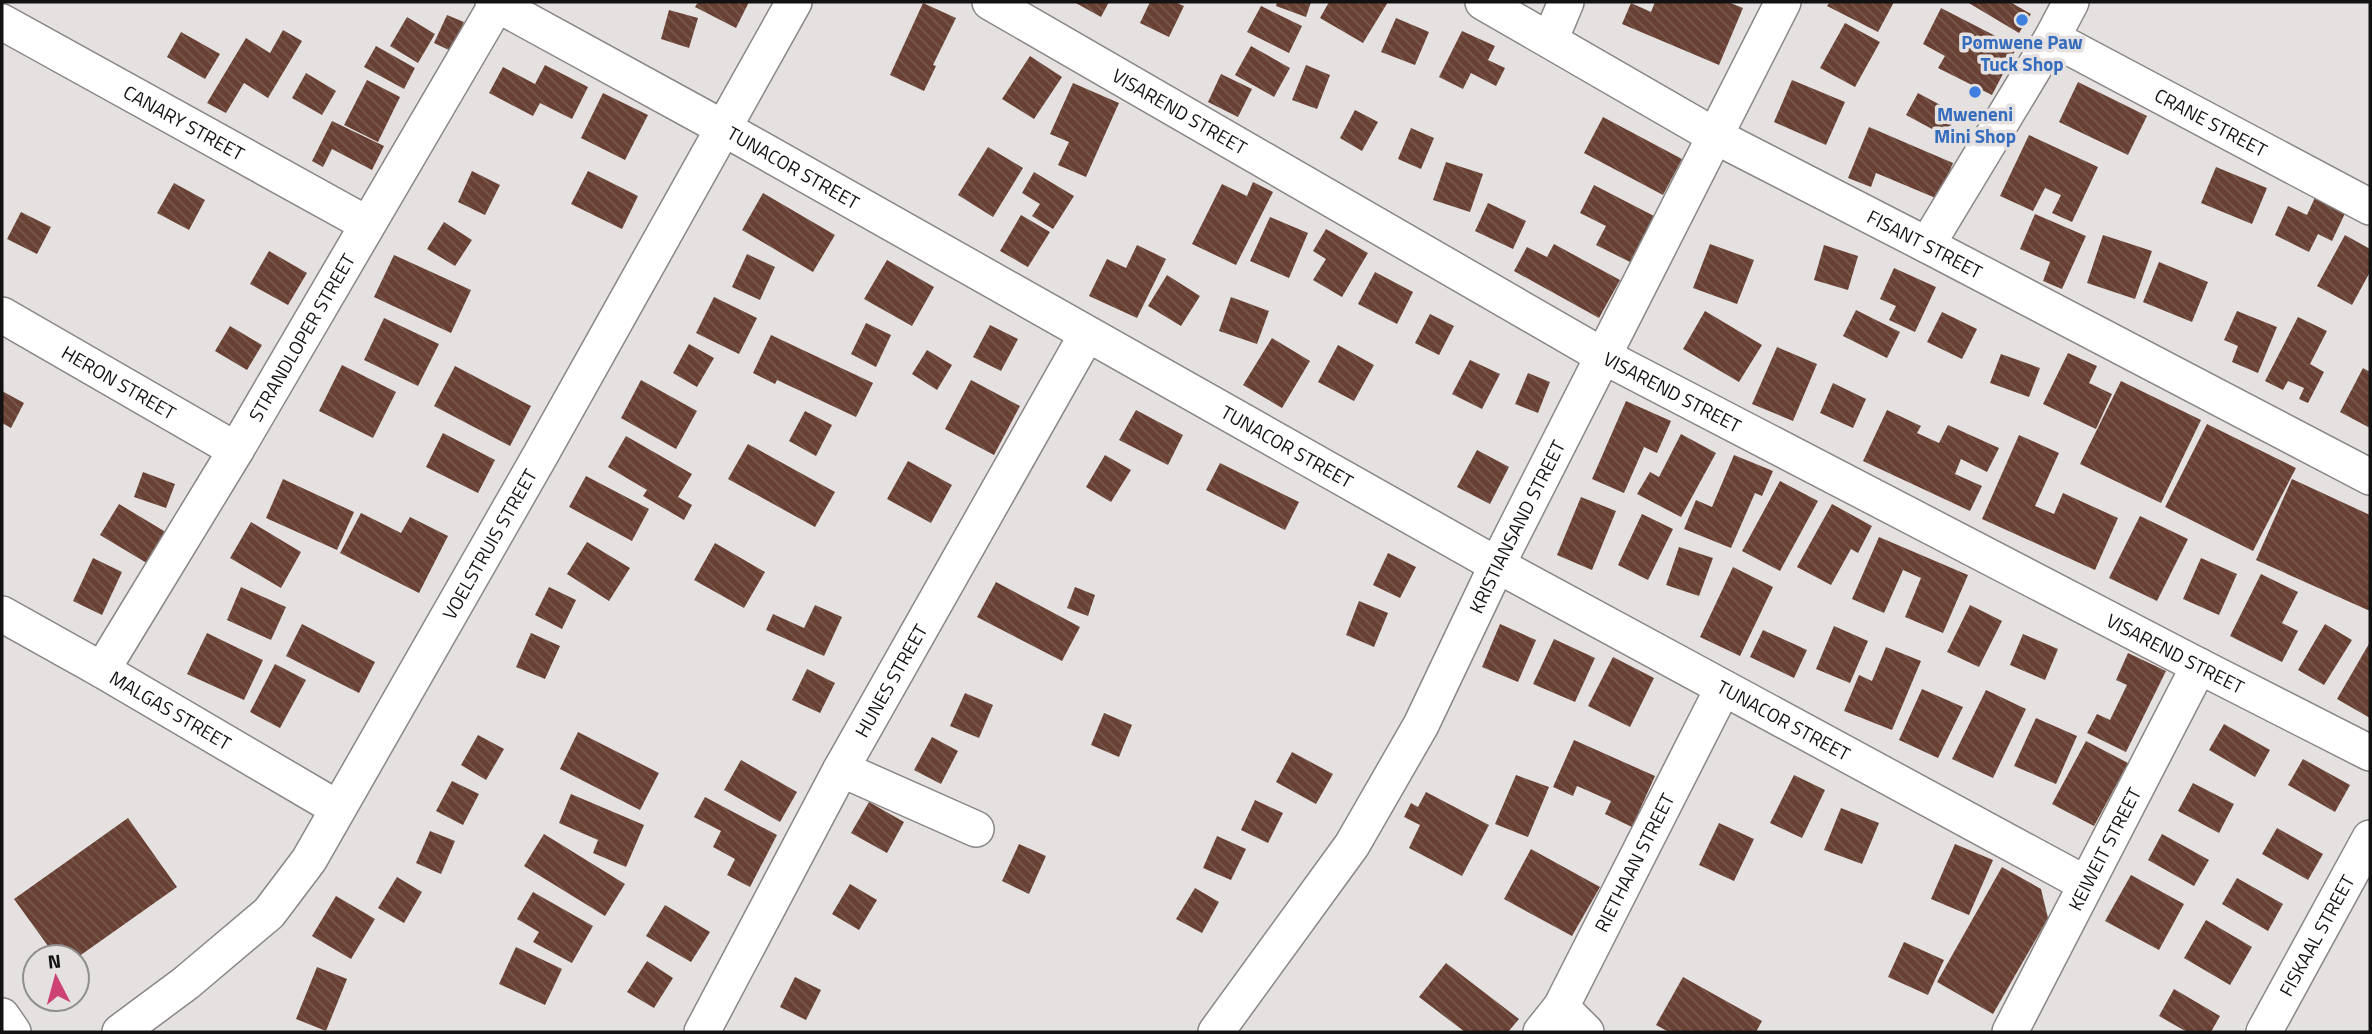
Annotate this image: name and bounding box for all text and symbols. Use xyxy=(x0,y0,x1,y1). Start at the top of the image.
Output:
marker: Pomwene Paw Tuck Shop xyxy=(2014,12,2030,28)
place label: Pomwene Paw Tuck Shop xyxy=(1961,27,2083,78)
street label: VISAREND STREET xyxy=(1107,61,1253,162)
street label: CANARY STREET xyxy=(118,77,250,168)
street label: CRANE STREET xyxy=(2150,80,2273,164)
marker: Mweneni Mini Shop xyxy=(1967,84,1983,100)
place label: Mweneni Mini Shop xyxy=(1934,99,2016,150)
street label: TUNACOR STREET xyxy=(722,118,865,216)
street label: FISANT STREET xyxy=(1862,202,1988,286)
street label: STRANDLOPER STREET xyxy=(241,248,362,427)
street label: HERON STREET xyxy=(57,338,182,427)
street label: VISAREND STREET xyxy=(1599,344,1747,439)
street label: TUNACOR STREET xyxy=(1216,397,1359,495)
street label: KRISTIANSAND STREET xyxy=(1461,435,1572,618)
street label: VOELSTRUIS STREET xyxy=(434,463,544,625)
street label: VISAREND STREET xyxy=(2102,605,2250,701)
street label: HUNES STREET xyxy=(847,618,934,742)
street label: MALGAS STREET xyxy=(105,663,237,757)
street label: TUNACOR STREET xyxy=(1712,672,1856,768)
street label: KEIWEIT STREET xyxy=(2060,782,2148,916)
street label: RIETHAAN STREET xyxy=(1586,788,1681,937)
street label: FISKAAL STREET xyxy=(2271,869,2361,1001)
north arrow xyxy=(21,943,91,1013)
text: N xyxy=(46,945,62,976)

